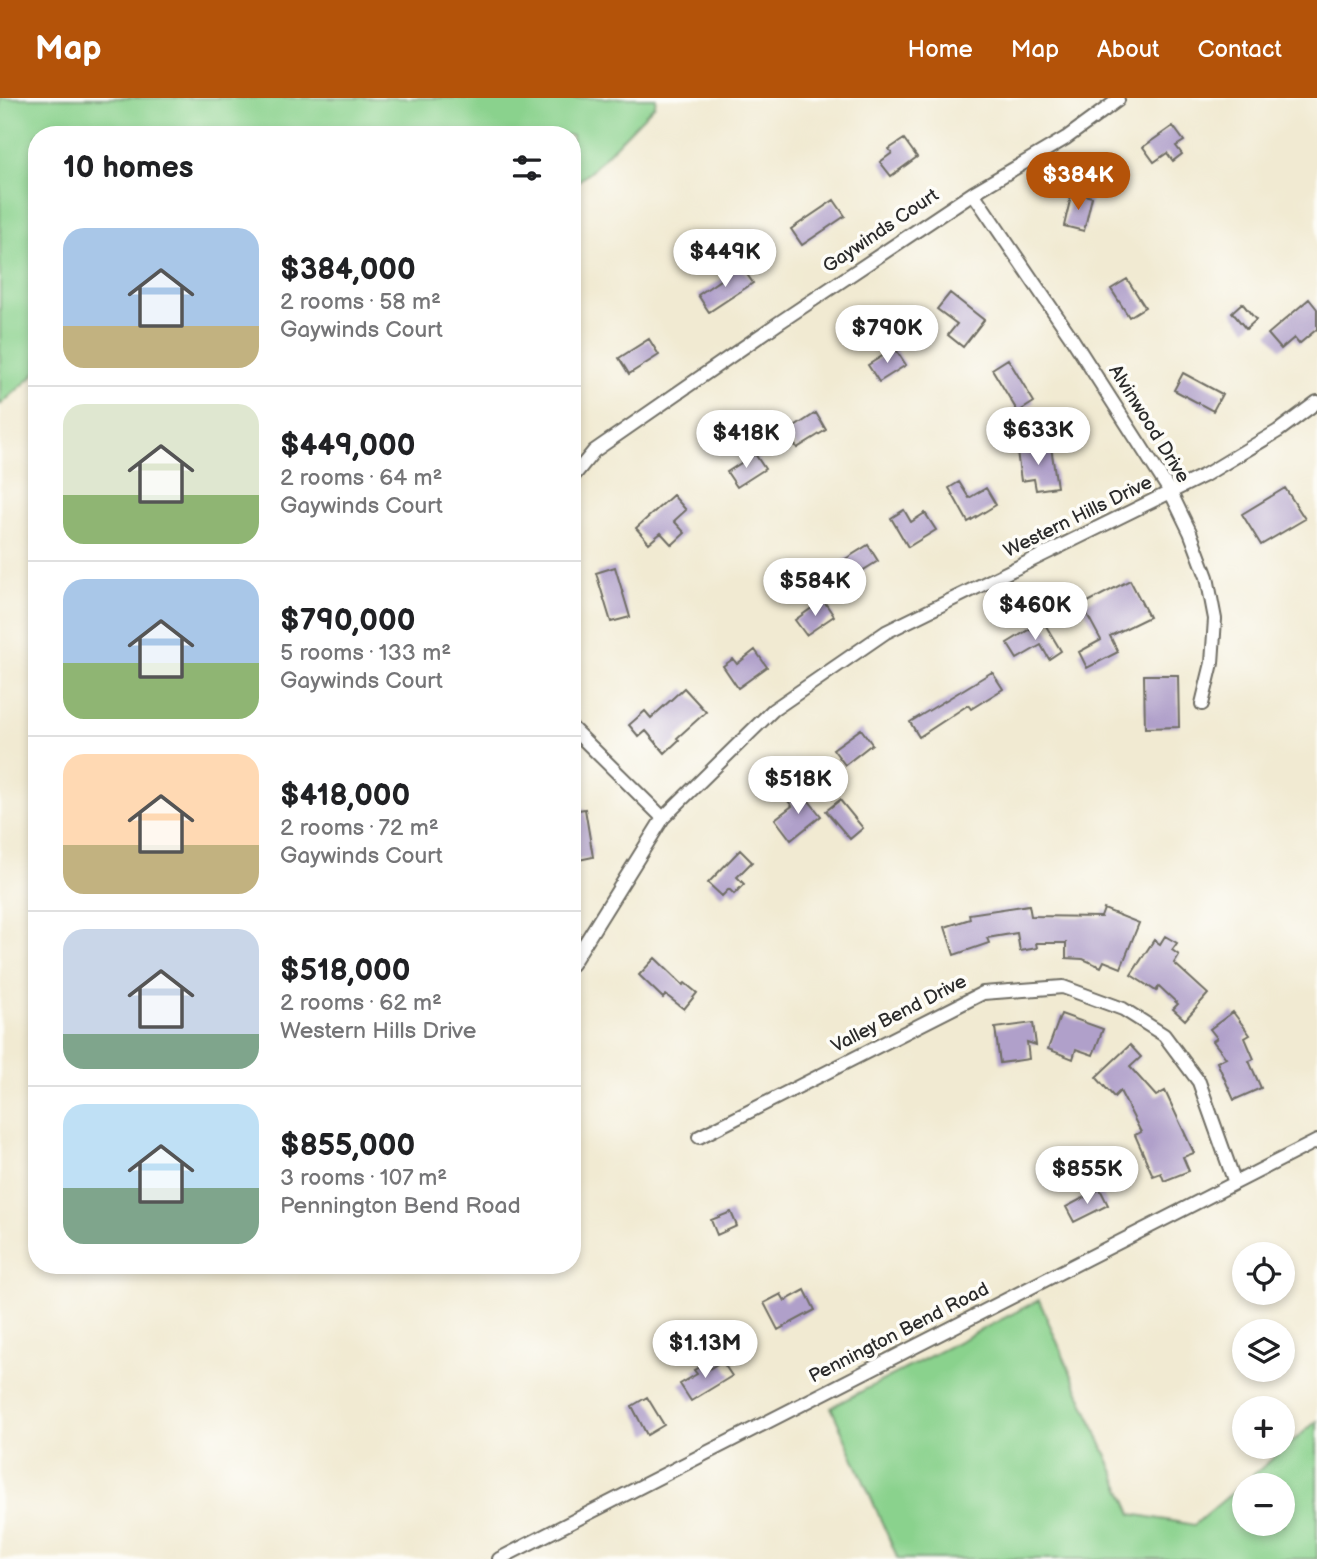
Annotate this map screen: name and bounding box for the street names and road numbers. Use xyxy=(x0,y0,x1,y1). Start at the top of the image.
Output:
street label: Gaywinds Court xyxy=(819,184,943,278)
street label: Alvinwood Drive xyxy=(1104,361,1194,487)
street label: Western Hills Drive xyxy=(1000,471,1156,563)
street label: Valley Bend Drive xyxy=(828,970,970,1058)
street label: Pennington Bend Road xyxy=(805,1278,993,1388)

